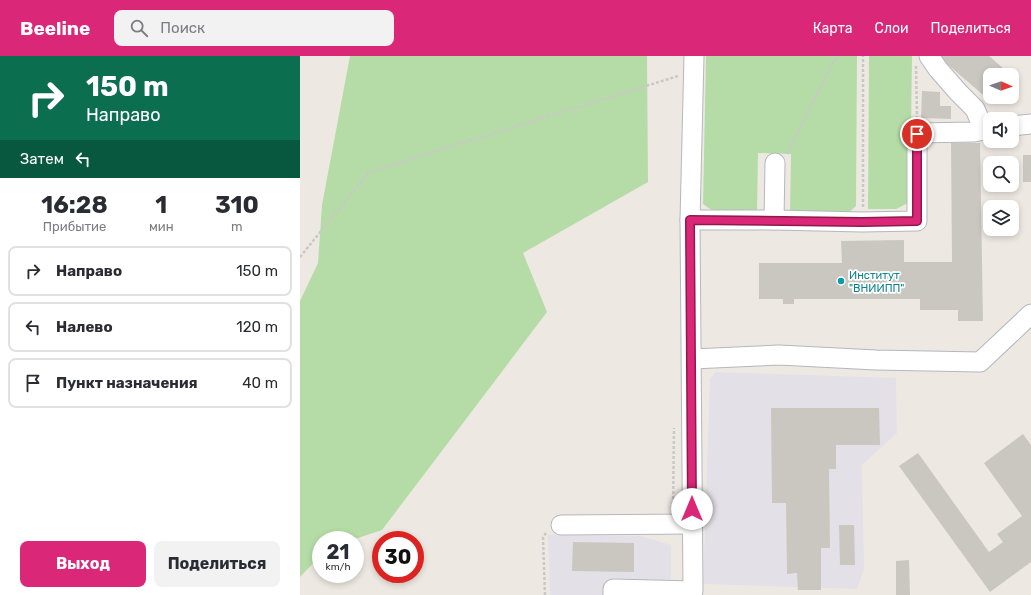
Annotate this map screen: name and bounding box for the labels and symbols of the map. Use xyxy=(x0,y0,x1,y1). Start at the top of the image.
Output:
north arrow xyxy=(983,68,1019,104)
pin xyxy=(900,117,934,151)
place label: Институт "ВНИИПП" xyxy=(849,269,904,295)
marker: Институт "ВНИИПП" xyxy=(836,276,846,286)
position arrow xyxy=(671,488,713,530)
speed limit sign: 30 xyxy=(372,531,424,583)

